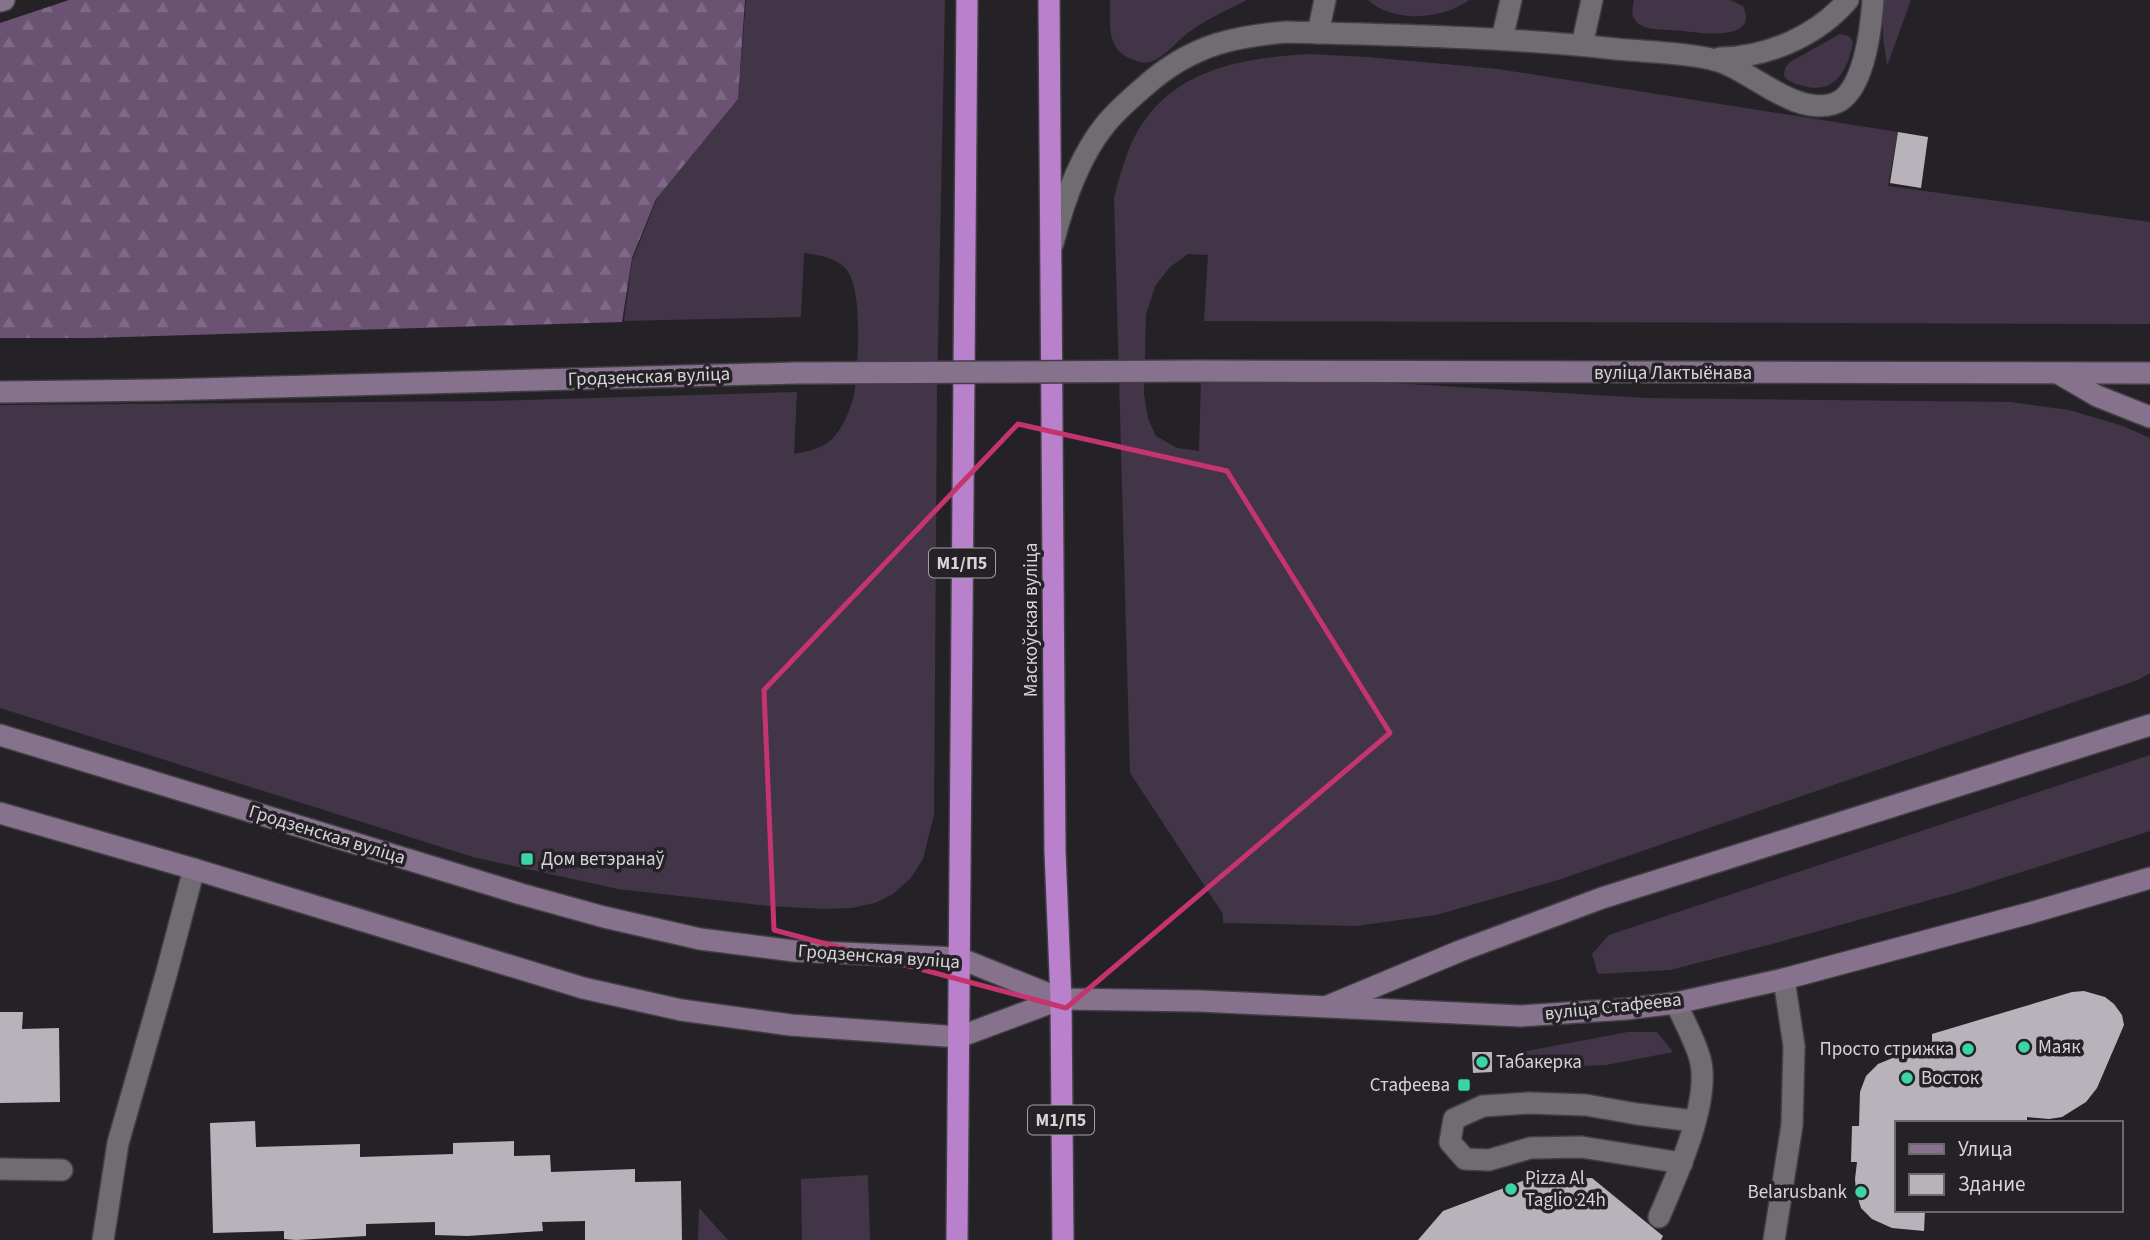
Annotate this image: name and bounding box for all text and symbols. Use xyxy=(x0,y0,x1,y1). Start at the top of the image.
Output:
street label: вуліца Лактыёнава xyxy=(1594,360,1752,387)
street label: Гродзенская вуліца xyxy=(567,361,731,393)
street label: Маскоўская вуліца xyxy=(1018,543,1045,697)
road number: М1/П5 xyxy=(929,548,995,578)
street label: Гродзенская вуліца xyxy=(245,798,409,872)
place label: Дом ветэранаў xyxy=(541,846,665,873)
marker: Дом ветэранаў xyxy=(519,851,535,867)
street label: Гродзенская вуліца xyxy=(797,938,961,976)
street label: вуліца Стафеева xyxy=(1543,986,1683,1028)
place label: Маяк xyxy=(2038,1034,2081,1061)
place label: Просто стрижка xyxy=(1819,1036,1954,1063)
marker: Маяк xyxy=(2016,1039,2032,1055)
marker: Просто стрижка xyxy=(1960,1041,1976,1057)
place label: Табакерка xyxy=(1496,1049,1582,1076)
marker: Табакерка xyxy=(1474,1054,1490,1070)
place label: Восток xyxy=(1921,1065,1980,1092)
marker: Восток xyxy=(1899,1070,1915,1086)
place label: Стафеева xyxy=(1370,1072,1450,1099)
marker: Стафеева xyxy=(1456,1077,1472,1093)
road number: М1/П5 xyxy=(1028,1106,1094,1134)
legend xyxy=(1895,1121,2122,1212)
text: Улица xyxy=(1958,1134,2013,1164)
place label: Pizza Al Taglio 24h xyxy=(1525,1165,1606,1214)
text: Здание xyxy=(1958,1169,2026,1199)
place label: Belarusbank xyxy=(1747,1179,1848,1206)
marker: Pizza Al Taglio 24h xyxy=(1503,1181,1519,1197)
marker: Belarusbank xyxy=(1853,1184,1869,1200)

